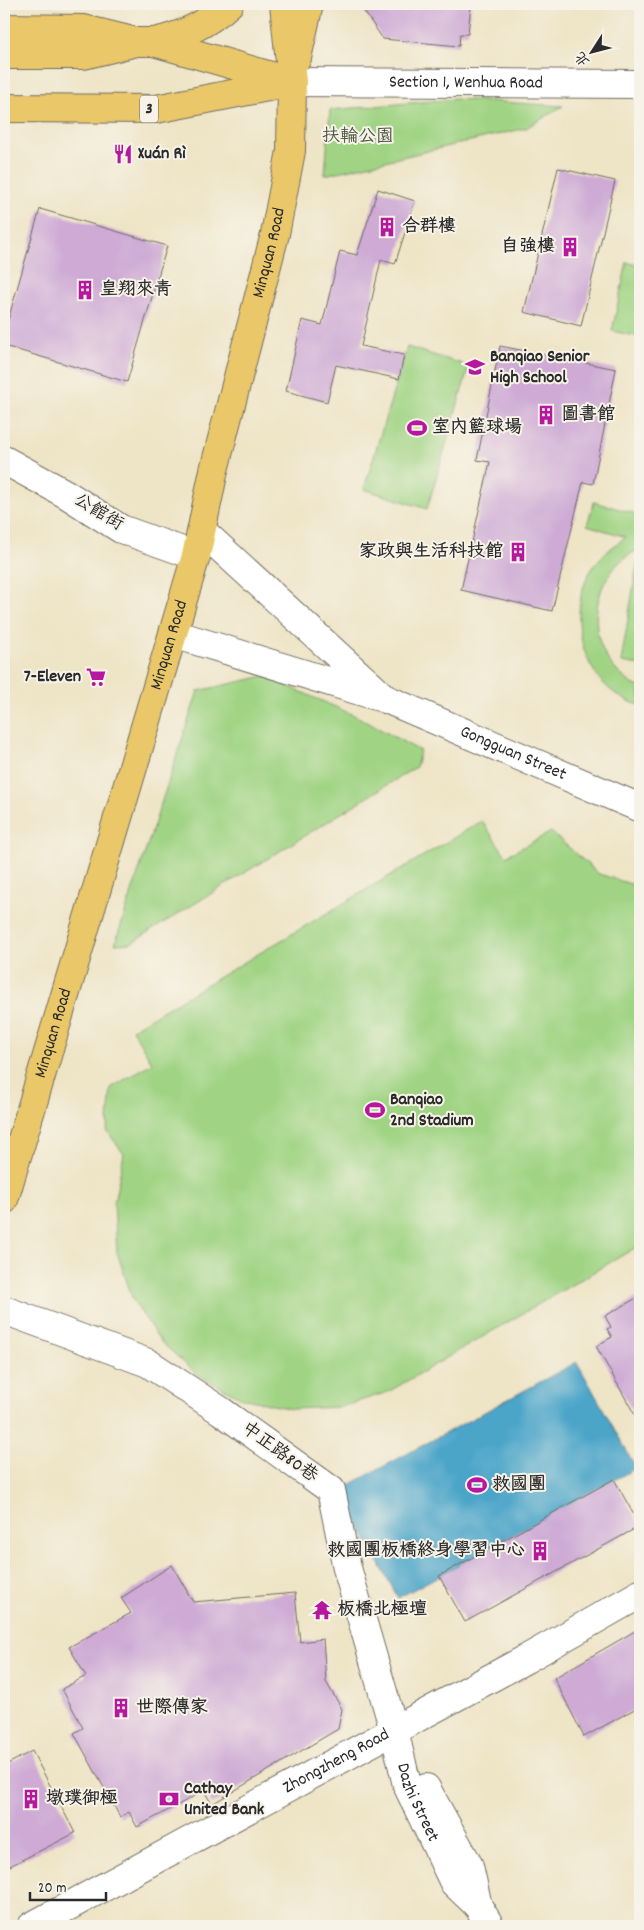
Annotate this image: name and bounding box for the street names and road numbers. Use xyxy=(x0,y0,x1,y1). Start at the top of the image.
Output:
street label: Section 1, Wenhua Road xyxy=(389,70,543,96)
road number: 3 xyxy=(140,96,158,122)
street label: Minquan Road xyxy=(246,205,292,301)
street label: 公館街 xyxy=(68,488,128,538)
street label: Minquan Road xyxy=(144,597,195,693)
street label: Gongguan Street xyxy=(456,720,571,788)
street label: Minquan Road xyxy=(29,985,79,1081)
street label: 中正路80巷 xyxy=(236,1417,322,1489)
street label: Zhongzheng Road xyxy=(279,1723,394,1800)
street label: Dazhi Street xyxy=(390,1761,445,1847)

